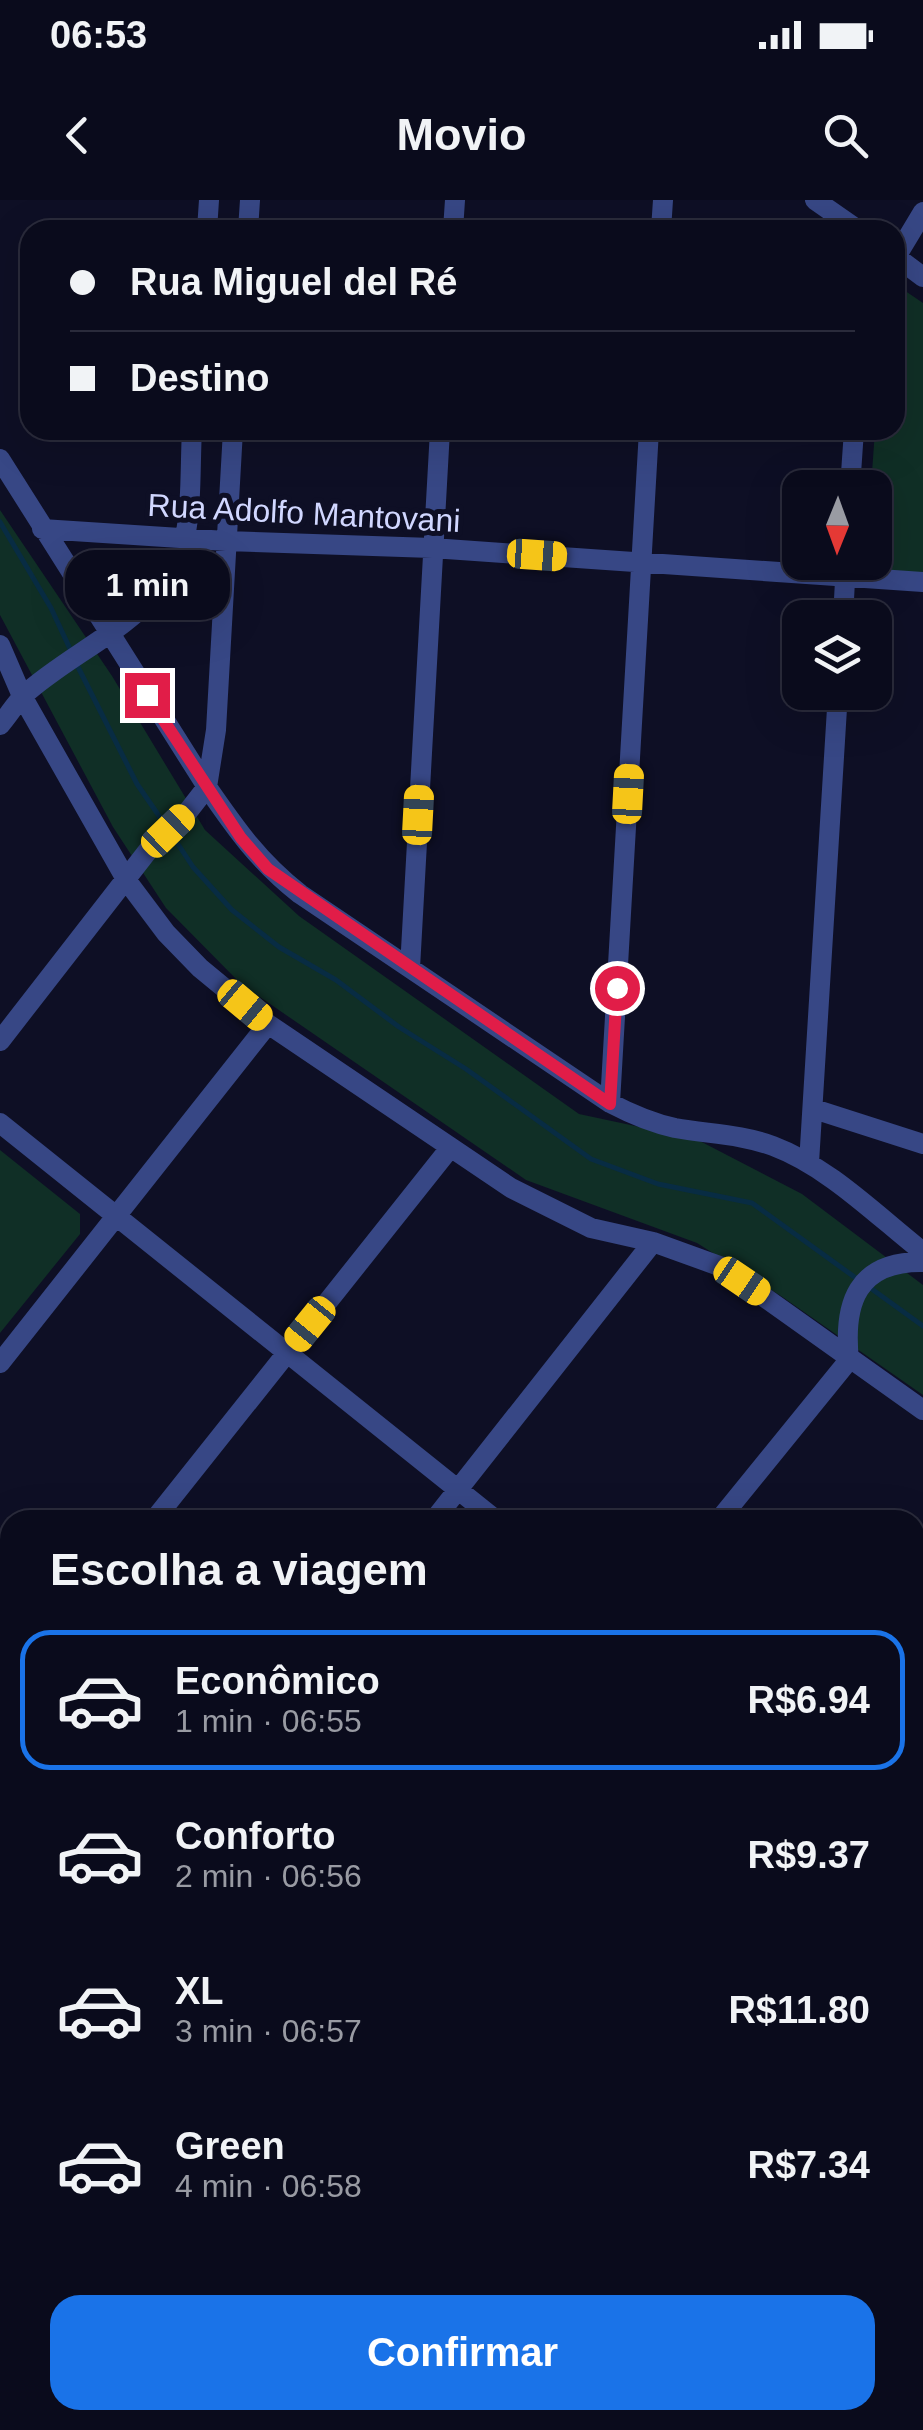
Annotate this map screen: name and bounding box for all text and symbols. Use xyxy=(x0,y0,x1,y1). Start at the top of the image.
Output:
text: 06:53 xyxy=(50,14,147,56)
icon: back xyxy=(50,108,105,163)
icon: search xyxy=(818,108,873,163)
text: Movio xyxy=(397,109,527,160)
text: Rua Miguel del Ré xyxy=(130,261,457,303)
text: Destino xyxy=(130,357,269,399)
north arrow xyxy=(782,470,892,580)
map controls xyxy=(782,470,892,710)
street label: Rua Adolfo Mantovani xyxy=(147,487,461,539)
car xyxy=(506,538,568,572)
callout: 1 min xyxy=(64,550,230,620)
text: 1 min xyxy=(106,567,189,603)
button: layers xyxy=(782,600,892,710)
route end xyxy=(125,673,170,718)
car xyxy=(611,763,645,825)
car xyxy=(401,784,435,846)
car xyxy=(136,799,200,863)
route start xyxy=(595,966,640,1011)
car xyxy=(212,974,278,1036)
car xyxy=(709,1252,775,1310)
car xyxy=(279,1291,341,1357)
text: Escolha a viagem xyxy=(50,1544,428,1595)
icon: car xyxy=(55,1655,145,1745)
text: Econômico xyxy=(175,1660,380,1702)
text: R$6.94 xyxy=(747,1679,870,1721)
text: 1 min · 06:55 xyxy=(175,1703,362,1739)
icon: car xyxy=(55,1810,145,1900)
text: Conforto xyxy=(175,1815,335,1857)
text: R$9.37 xyxy=(747,1834,870,1876)
text: 2 min · 06:56 xyxy=(175,1858,362,1894)
icon: car xyxy=(55,1965,145,2055)
text: XL xyxy=(175,1970,224,2012)
text: R$11.80 xyxy=(728,1989,870,2031)
text: 3 min · 06:57 xyxy=(175,2013,362,2049)
icon: car xyxy=(55,2120,145,2210)
text: Green xyxy=(175,2125,285,2167)
text: R$7.34 xyxy=(747,2144,870,2186)
text: 4 min · 06:58 xyxy=(175,2168,362,2204)
button: Confirmar xyxy=(50,2295,875,2410)

